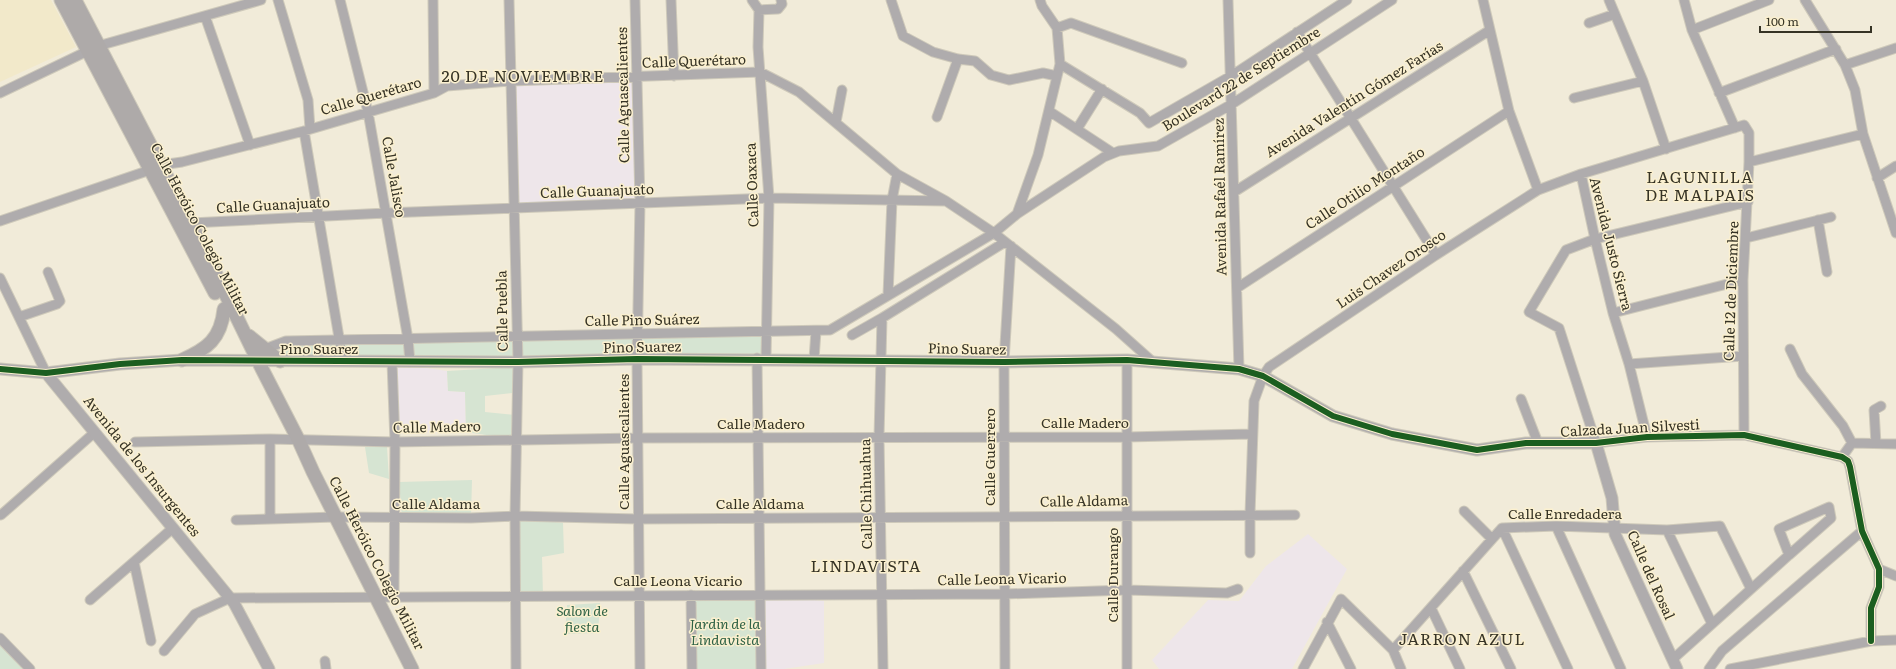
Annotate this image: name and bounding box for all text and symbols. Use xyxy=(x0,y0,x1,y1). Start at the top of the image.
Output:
scale bar xyxy=(1760,8,1871,34)
text: 100 m xyxy=(1766,12,1799,30)
street label: Boulevard 22 de Septiembre xyxy=(1157,21,1324,135)
street label: Calle Aguascalientes xyxy=(611,27,633,163)
street label: Avenida Valentín Gómez Farías xyxy=(1261,35,1446,161)
street label: Calle Querétaro xyxy=(641,48,746,72)
district label: 20 DE NOVIEMBRE xyxy=(441,63,605,87)
street label: Calle Querétaro xyxy=(318,71,424,119)
street label: Avenida Rafaél Ramírez xyxy=(1208,118,1230,276)
street label: Calle Jalisco xyxy=(378,135,412,219)
street label: Calle Heróico Colegio Militar xyxy=(147,139,255,319)
street label: Calle Otilio Montaño xyxy=(1301,141,1428,233)
street label: Calle Oaxaca xyxy=(740,142,762,228)
district label: LAGUNILLA DE MALPAIS xyxy=(1645,164,1755,206)
street label: Avenida Justo Sierra xyxy=(1586,175,1638,313)
street label: Calle Guanajuato xyxy=(540,178,654,202)
street label: Calle Guanajuato xyxy=(216,191,330,217)
street label: Calle 12 de Diciembre xyxy=(1718,221,1742,361)
street label: Luis Chavez Orosco xyxy=(1332,224,1449,312)
street label: Calle Puebla xyxy=(490,270,512,352)
street label: Calle Pino Suárez xyxy=(584,308,700,330)
street label: Pino Suarez xyxy=(603,335,681,357)
street label: Pino Suarez xyxy=(928,337,1007,359)
street label: Pino Suarez xyxy=(280,338,358,358)
street label: Calle Aguascalientes xyxy=(613,374,633,510)
street label: Avenida de los Insurgentes xyxy=(80,391,206,540)
street label: Calle Guerrero xyxy=(979,408,999,506)
street label: Calle Madero xyxy=(1041,412,1129,432)
street label: Calle Madero xyxy=(717,413,805,433)
street label: Calzada Juan Silvesti xyxy=(1560,413,1700,441)
street label: Calle Madero xyxy=(393,415,481,437)
street label: Calle Chihuahua xyxy=(854,438,876,550)
street label: Calle Heróico Colegio Militar xyxy=(325,472,431,653)
street label: Calle Aldama xyxy=(1040,489,1129,511)
street label: Calle Aldama xyxy=(392,493,481,513)
street label: Calle Aldama xyxy=(716,493,805,513)
street label: Calle Enredadera xyxy=(1508,503,1622,523)
street label: Calle Durango xyxy=(1102,527,1122,623)
street label: Calle del Rosal xyxy=(1623,527,1681,623)
district label: LINDAVISTA xyxy=(810,553,922,577)
street label: Calle Leona Vicario xyxy=(937,567,1067,589)
street label: Calle Leona Vicario xyxy=(613,570,743,590)
park label: Salon de fiesta xyxy=(556,600,608,636)
park label: Jardin de la Lindavista xyxy=(690,613,760,649)
district label: JARRON AZUL xyxy=(1398,626,1526,650)

